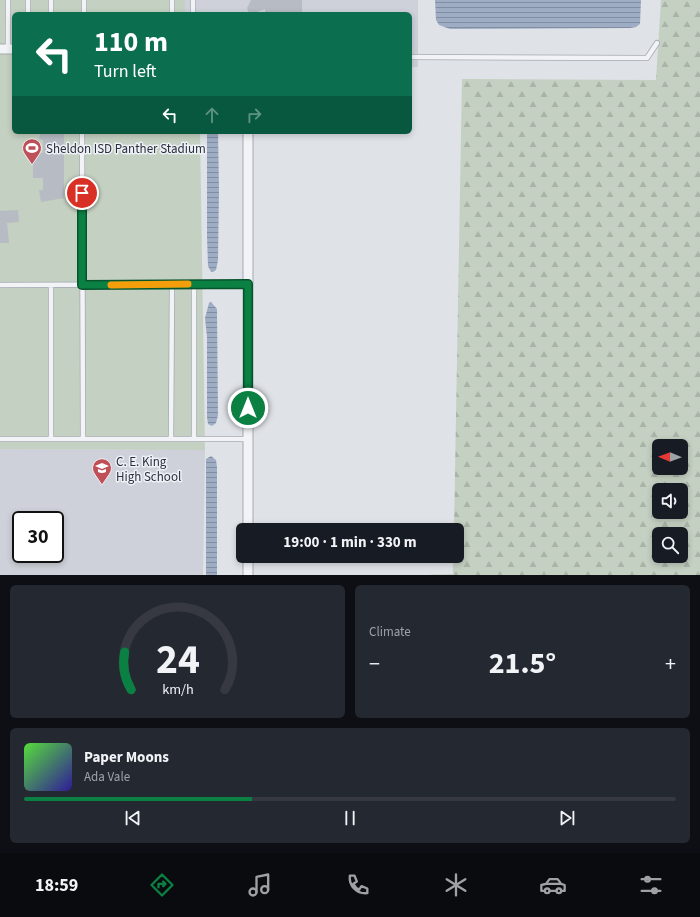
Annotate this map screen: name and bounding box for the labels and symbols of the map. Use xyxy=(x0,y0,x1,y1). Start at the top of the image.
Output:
sports icon: Sheldon ISD Panther Stadium xyxy=(21,137,43,165)
place label: Sheldon ISD Panther Stadium xyxy=(46,140,206,158)
pin xyxy=(65,176,99,210)
position arrow xyxy=(227,387,269,429)
north arrow xyxy=(652,439,688,475)
place label: C. E. King High School xyxy=(116,453,181,486)
school or university icon: C. E. King High School xyxy=(91,457,113,485)
speed limit sign: 30 xyxy=(12,511,64,563)

